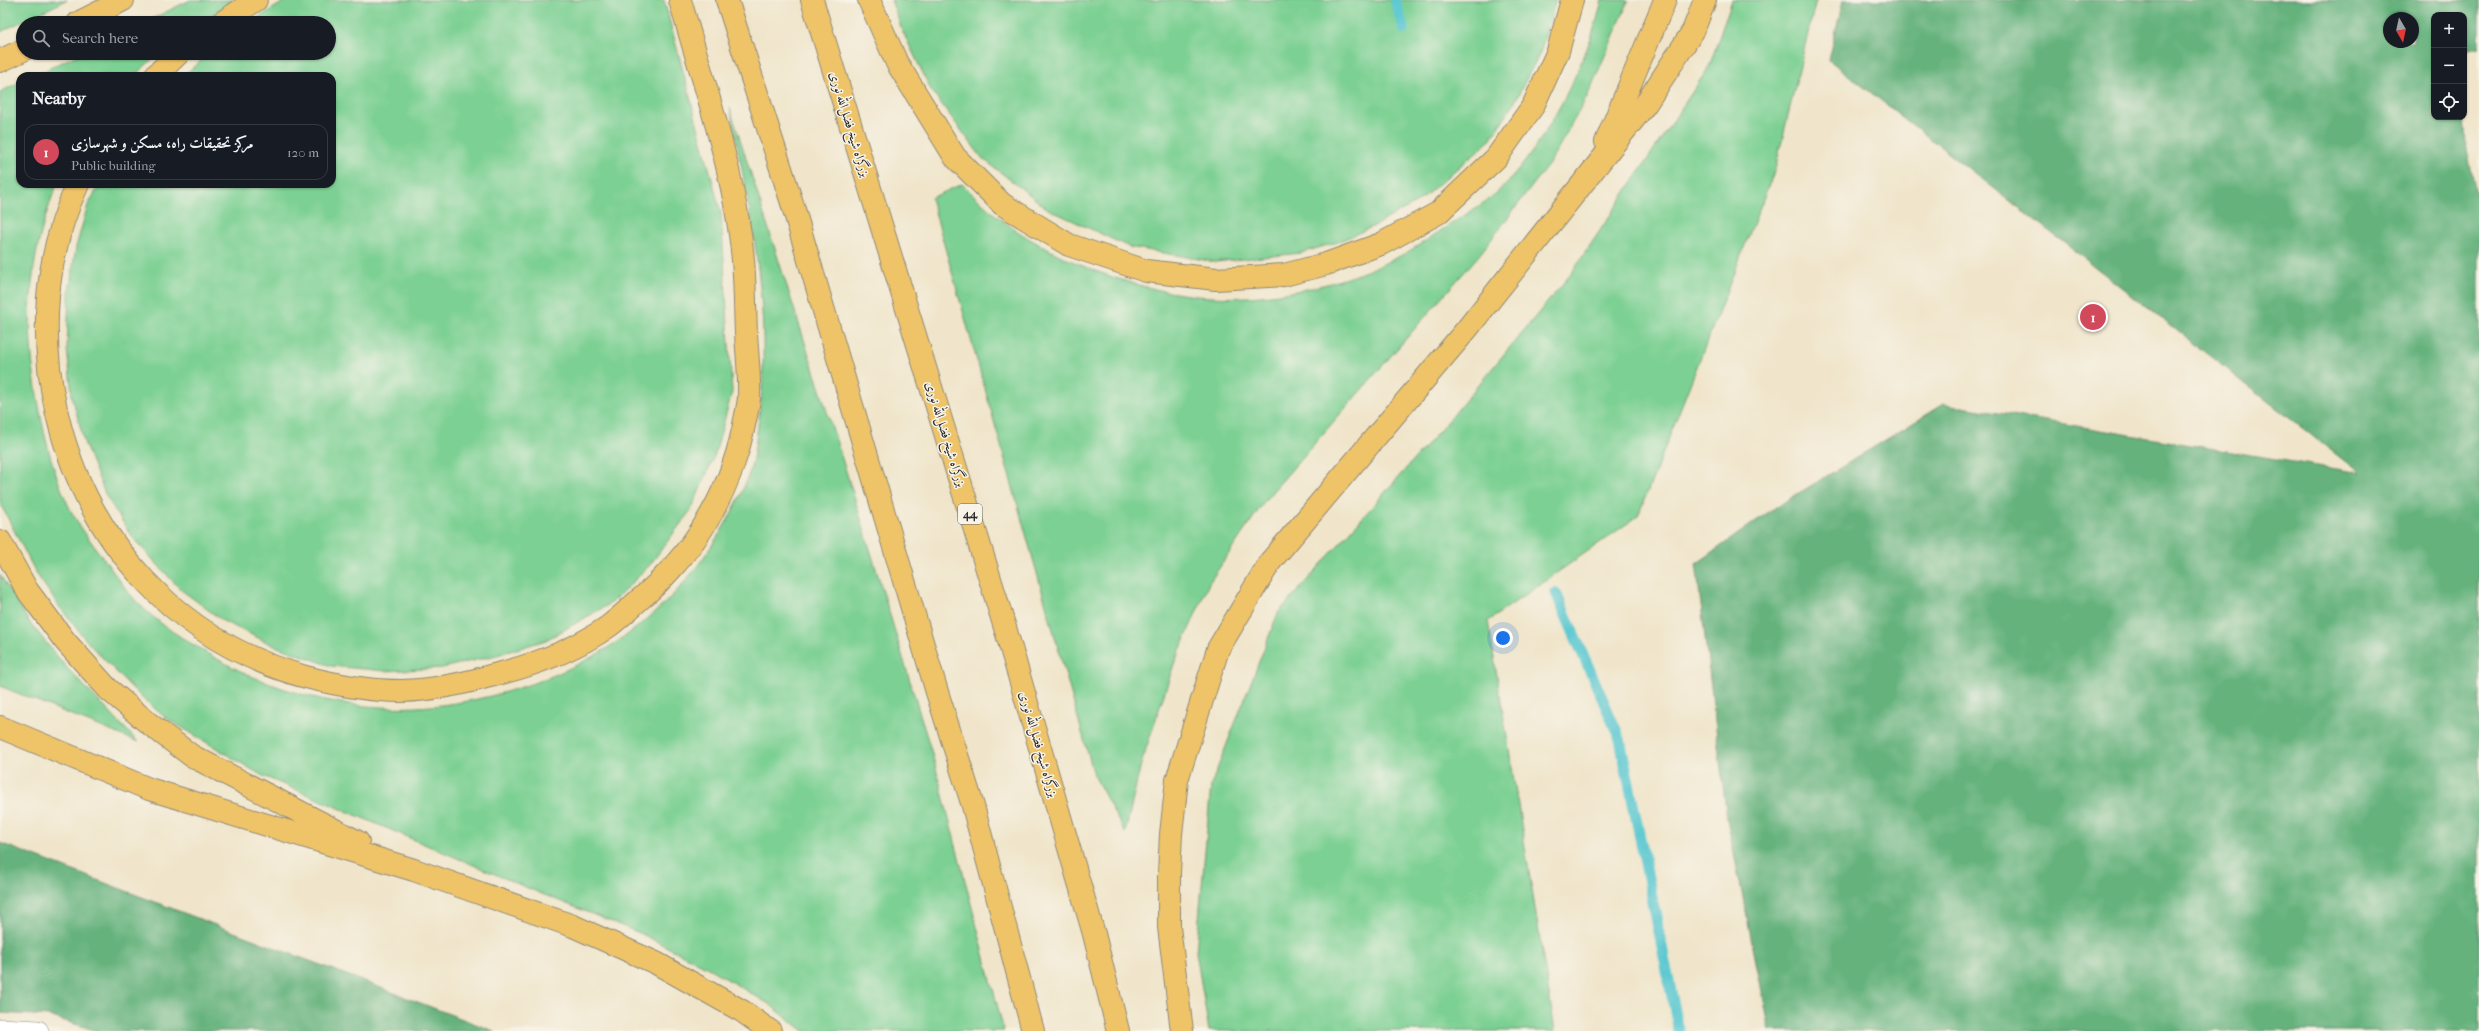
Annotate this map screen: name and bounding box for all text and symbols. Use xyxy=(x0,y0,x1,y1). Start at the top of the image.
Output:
north arrow xyxy=(2383,12,2419,48)
map controls xyxy=(2431,12,2467,120)
button: + xyxy=(2431,12,2467,48)
search box xyxy=(16,16,336,60)
icon: search xyxy=(30,27,52,49)
text: Search here xyxy=(62,29,138,47)
button: − xyxy=(2431,48,2467,84)
street label: بزرگراه شیخ فضل‌الله نوری xyxy=(823,69,876,180)
button: locate xyxy=(2431,84,2467,120)
text: Nearby xyxy=(32,88,86,108)
text: مرکز تحقیقات راه، مسکن و شهرسازی xyxy=(71,134,253,152)
text: 1 xyxy=(44,145,48,160)
text: 120 m xyxy=(287,145,319,160)
text: Public building xyxy=(71,158,156,173)
pin: 1 xyxy=(2080,302,2106,332)
street label: بزرگراه شیخ فضل‌الله نوری xyxy=(919,379,972,490)
road number: 44 xyxy=(958,504,982,524)
your location xyxy=(1493,628,1513,648)
street label: بزرگراه شیخ فضل‌الله نوری xyxy=(1013,689,1064,800)

